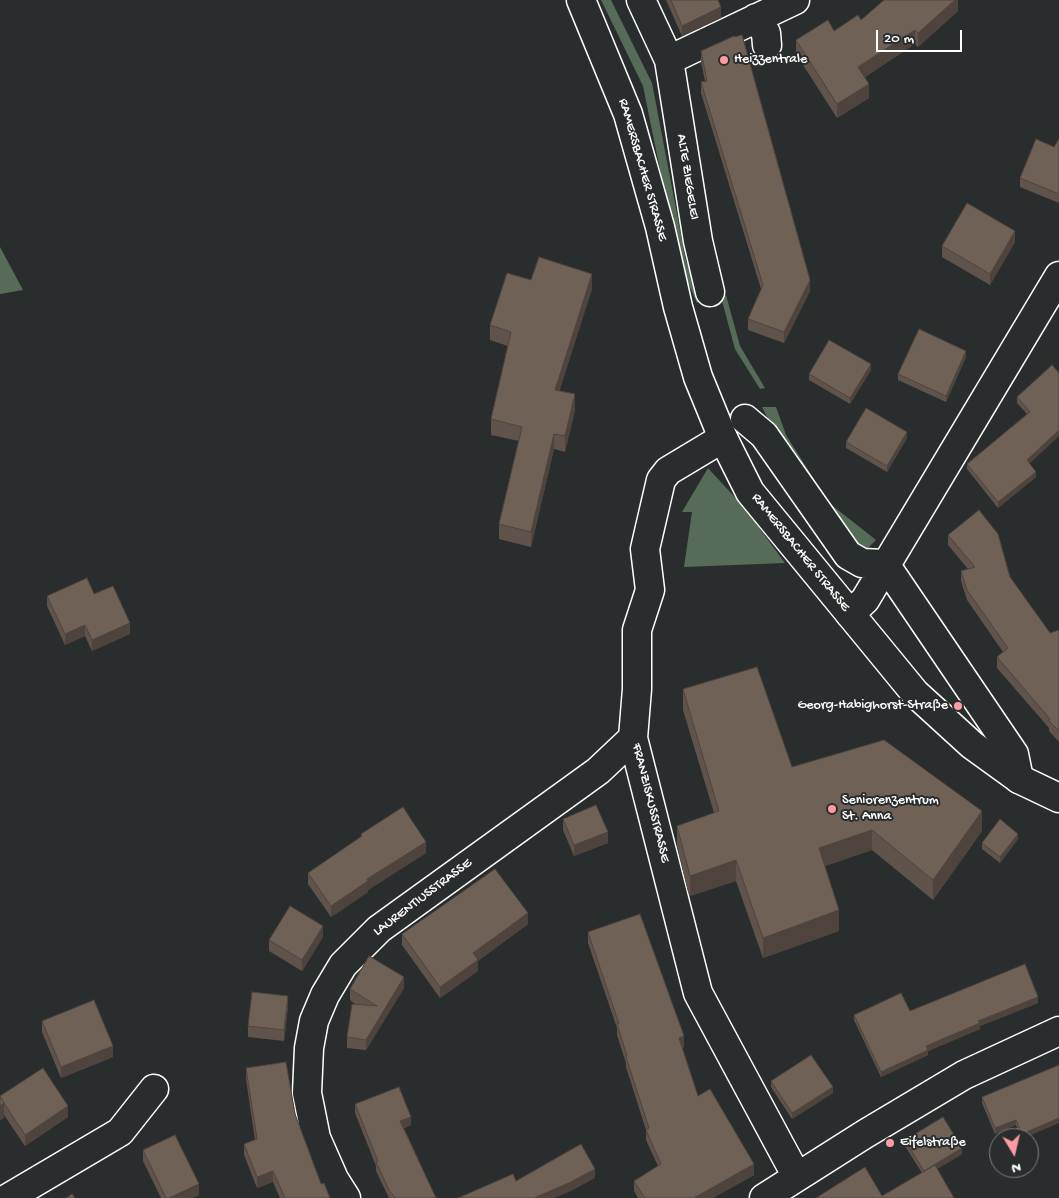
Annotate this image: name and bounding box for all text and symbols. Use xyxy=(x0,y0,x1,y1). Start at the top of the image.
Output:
scale bar xyxy=(879,20,965,52)
text: 20 m xyxy=(884,30,914,48)
place label: Heizzentrale xyxy=(734,52,807,68)
marker: Heizzentrale xyxy=(718,54,730,66)
street label: RAMERSBACHER STRASSE xyxy=(614,97,670,243)
street label: ALTE ZIEGELEI xyxy=(672,133,702,221)
street label: RAMERSBACHER STRASSE xyxy=(747,490,853,616)
place label: Georg-Habighorst-Straße xyxy=(798,698,948,714)
marker: Georg-Habighorst-Straße xyxy=(952,700,964,712)
street label: FRANZISKUSSTRASSE xyxy=(627,742,673,864)
place label: Seniorenzentrum St. Anna xyxy=(842,793,939,826)
marker: Seniorenzentrum St. Anna xyxy=(826,803,838,815)
street label: LAURENTIUSSTRASSE xyxy=(370,855,476,941)
north arrow xyxy=(989,1128,1039,1178)
place label: Eifelstraße xyxy=(900,1135,966,1151)
marker: Eifelstraße xyxy=(884,1137,896,1149)
text: N xyxy=(1010,1158,1022,1176)

